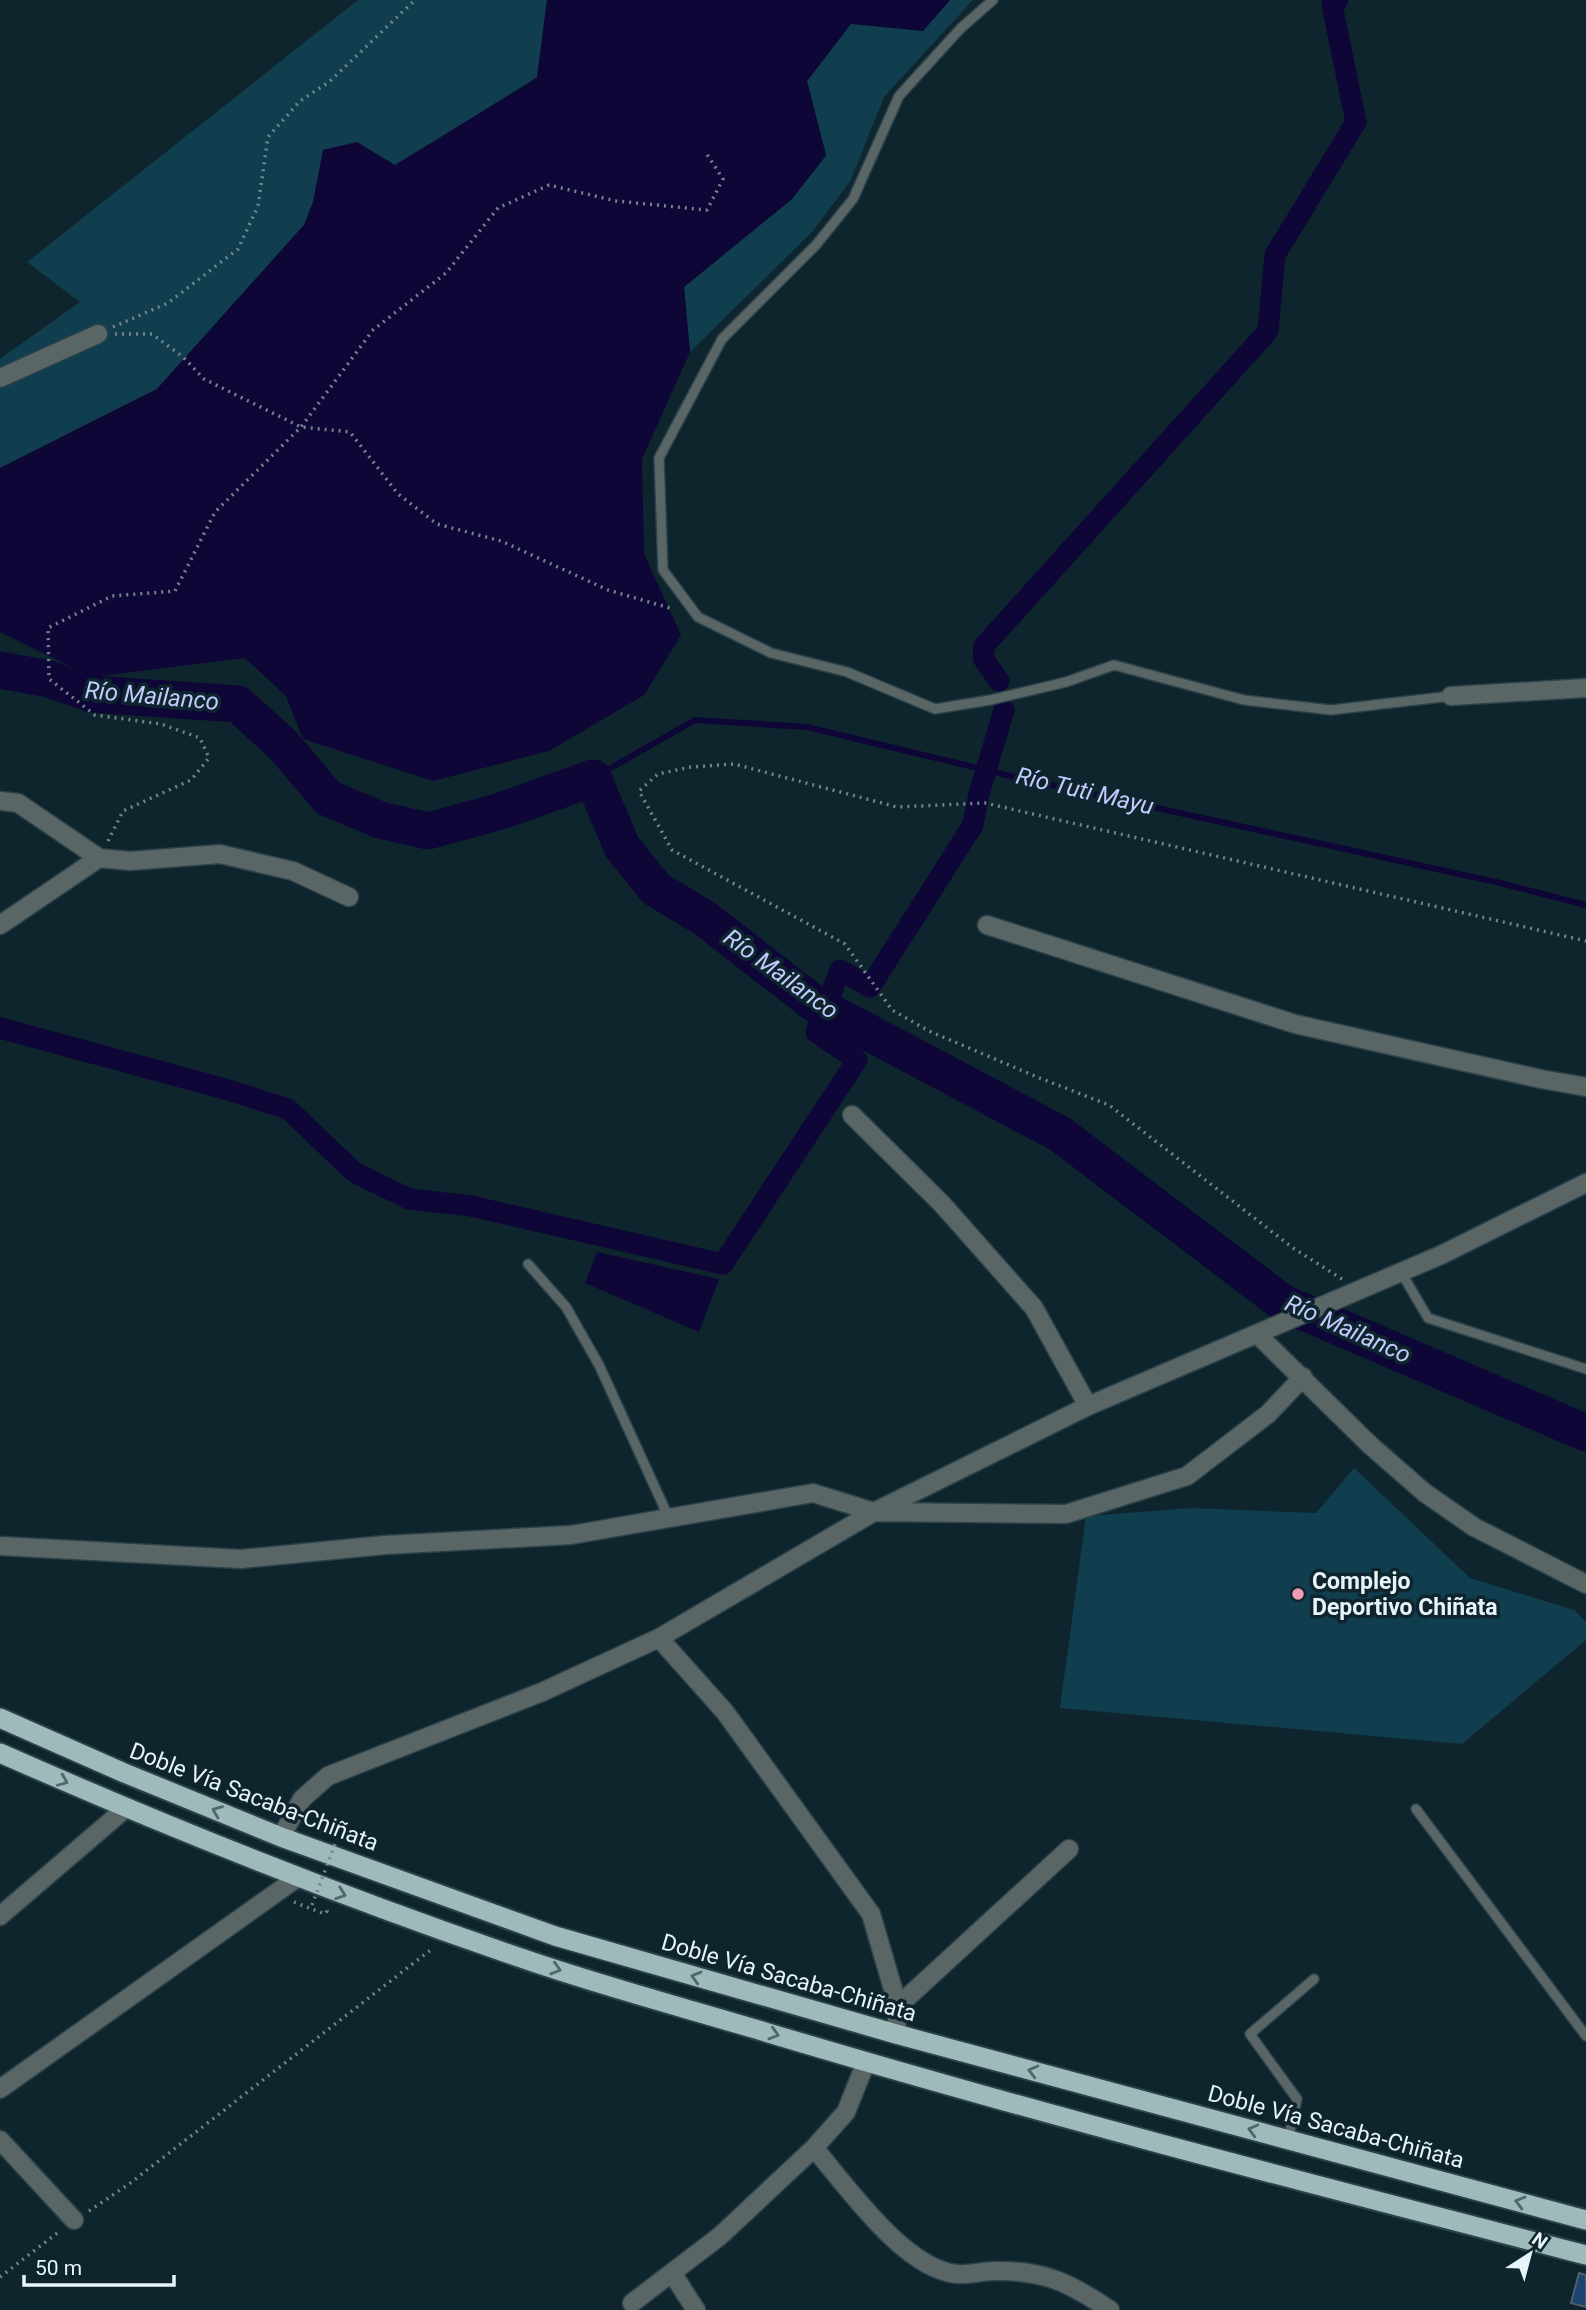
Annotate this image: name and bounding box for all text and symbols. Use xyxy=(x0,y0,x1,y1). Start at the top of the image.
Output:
water label: Río Mailanco xyxy=(84,676,220,716)
water label: Río Tuti Mayu xyxy=(1014,762,1157,820)
water label: Río Mailanco xyxy=(718,923,844,1025)
water label: Río Mailanco xyxy=(1281,1289,1415,1369)
place label: Complejo Deportivo Chiñata xyxy=(1312,1568,1498,1621)
marker: Complejo Deportivo Chiñata xyxy=(1290,1586,1306,1602)
street label: Doble Vía Sacaba-Chiñata xyxy=(126,1737,382,1857)
one-way arrow xyxy=(56,1772,68,1786)
one-way arrow xyxy=(212,1805,225,1819)
one-way arrow xyxy=(335,1886,347,1900)
street label: Doble Vía Sacaba-Chiñata xyxy=(658,1929,920,2027)
one-way arrow xyxy=(550,1961,562,1976)
one-way arrow xyxy=(691,1970,703,1985)
one-way arrow xyxy=(768,2026,780,2041)
one-way arrow xyxy=(1028,2065,1040,2079)
street label: Doble Vía Sacaba-Chiñata xyxy=(1205,2080,1467,2174)
one-way arrow xyxy=(1247,2124,1259,2138)
one-way arrow xyxy=(1514,2196,1526,2210)
north arrow xyxy=(1495,2219,1565,2289)
text: N xyxy=(1528,2227,1552,2254)
scale bar xyxy=(24,2244,175,2288)
text: 50 m xyxy=(35,2256,82,2280)

